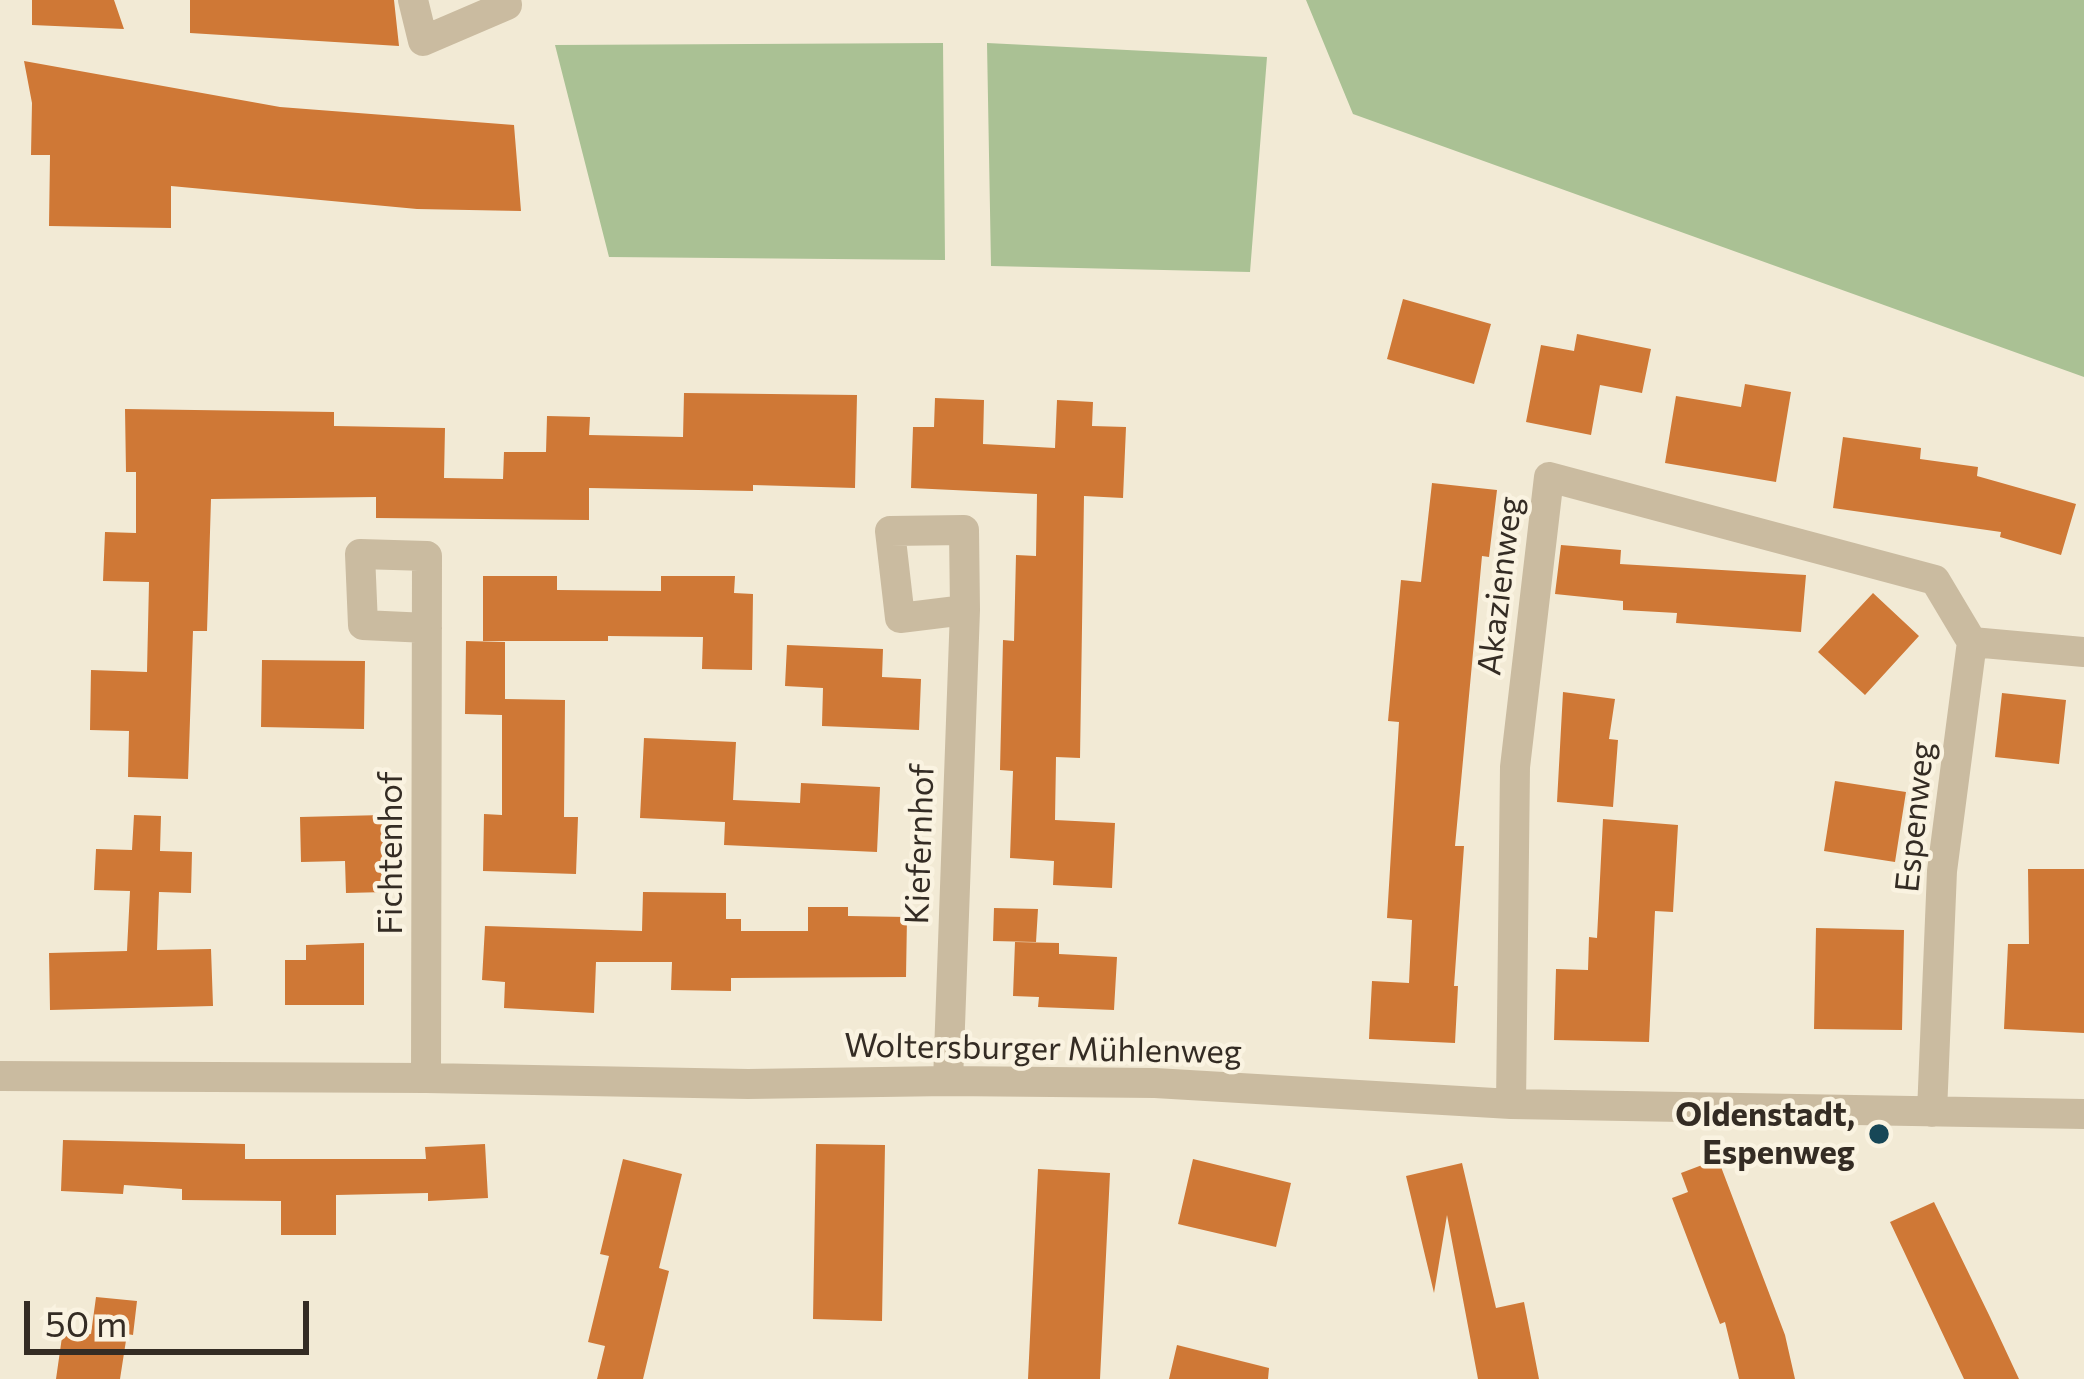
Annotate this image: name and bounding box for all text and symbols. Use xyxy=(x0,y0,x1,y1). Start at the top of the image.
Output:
street label: Akazienweg xyxy=(1469,494,1531,678)
street label: Espenweg xyxy=(1887,740,1943,894)
street label: Kiefernhof xyxy=(897,763,943,925)
street label: Fichtenhof xyxy=(371,771,411,935)
street label: Woltersburger Mühlenweg xyxy=(844,1026,1242,1072)
place label: Oldenstadt, Espenweg xyxy=(1675,1095,1855,1173)
marker: Oldenstadt, Espenweg xyxy=(1866,1121,1892,1147)
scale bar xyxy=(30,1277,315,1351)
text: 50 m xyxy=(45,1300,127,1344)

